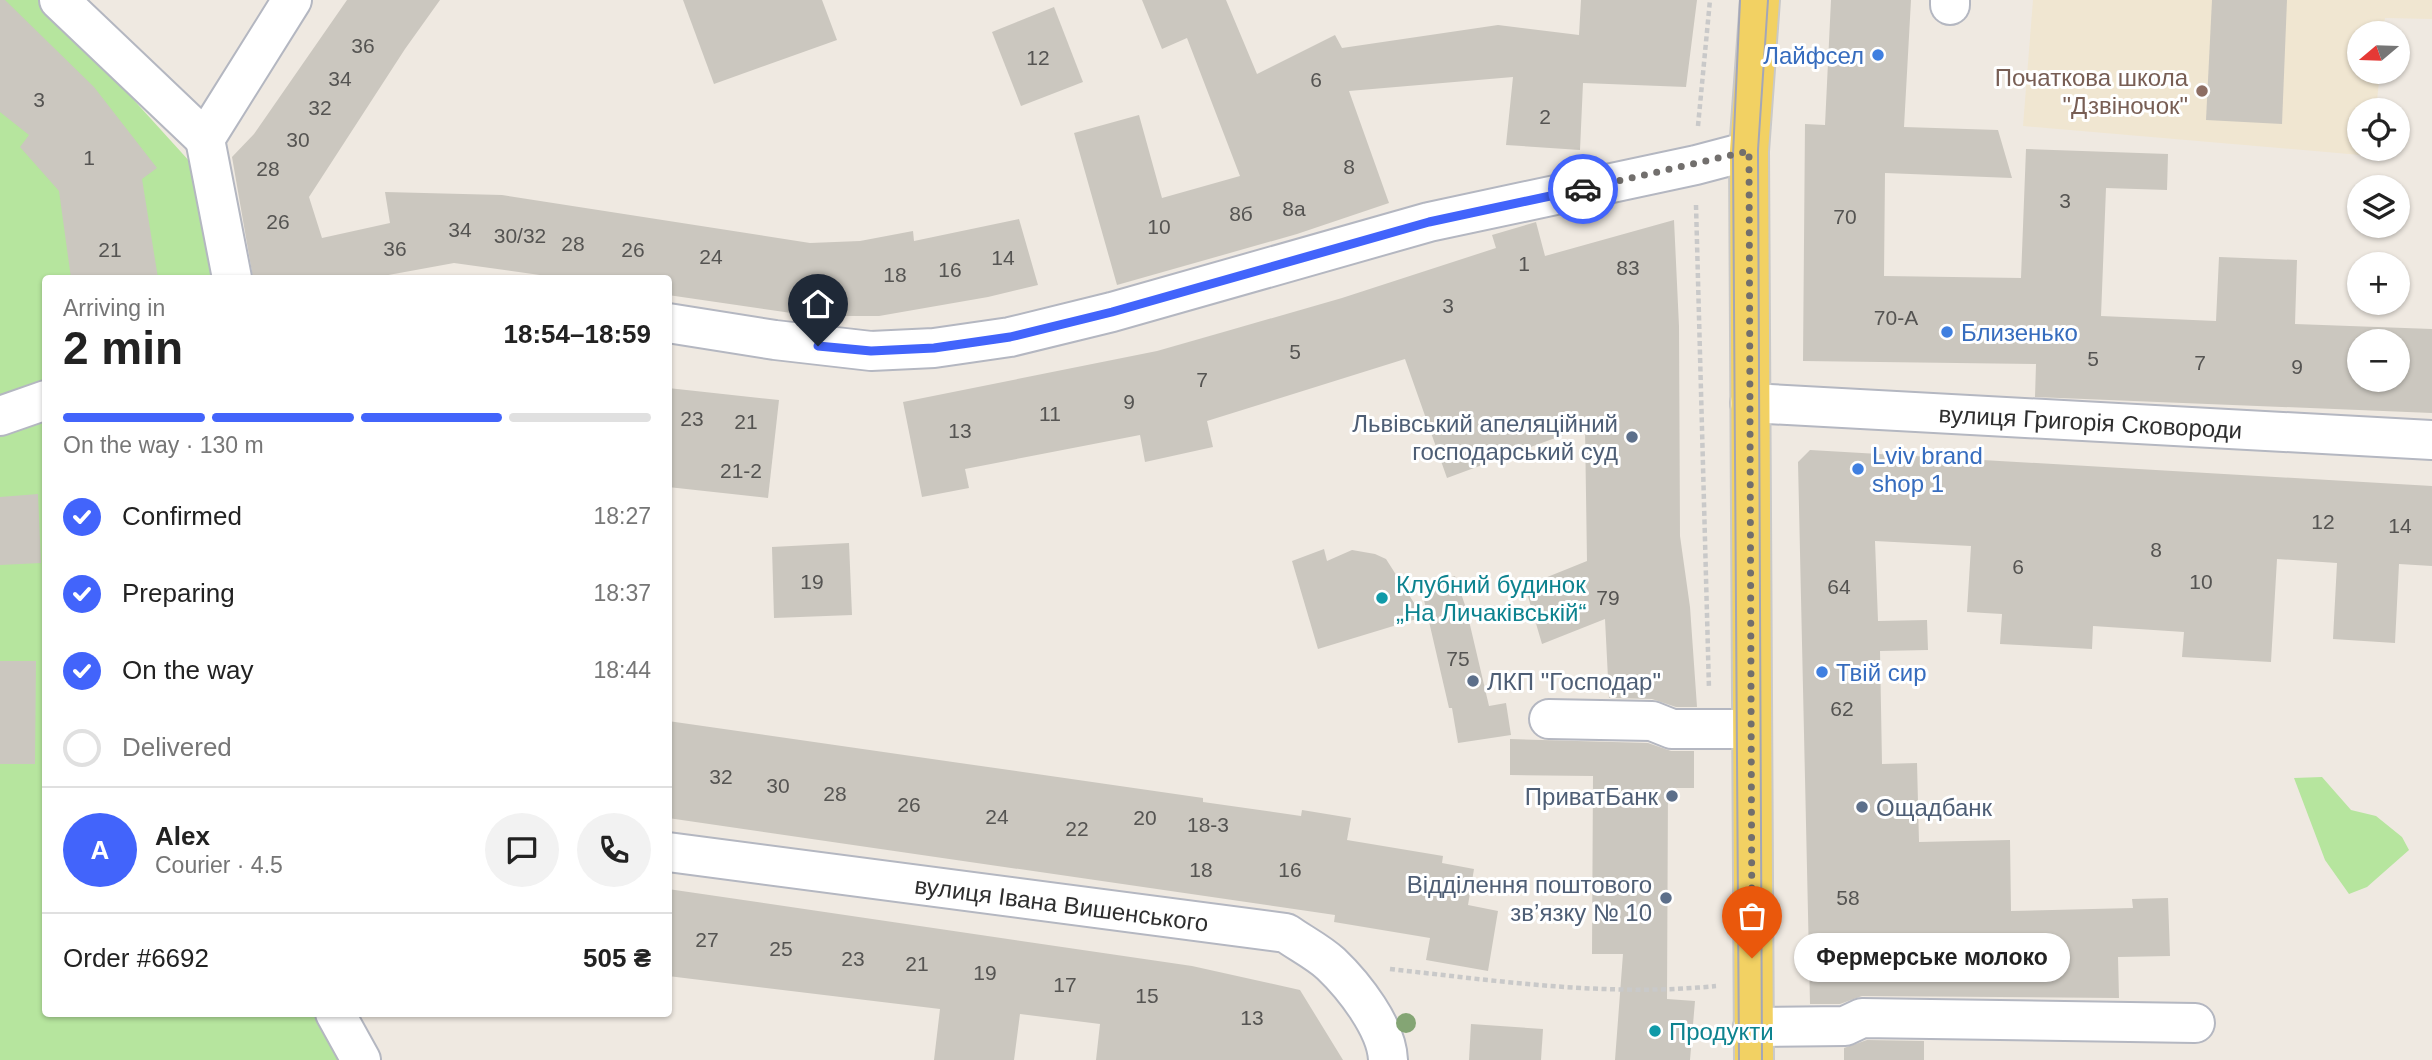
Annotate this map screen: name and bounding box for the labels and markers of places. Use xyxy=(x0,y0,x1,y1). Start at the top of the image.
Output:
place label: Лайфсел xyxy=(1763,42,1864,69)
marker: Лайфсел xyxy=(1870,47,1886,63)
place label: Початкова школа "Дзвіночок" xyxy=(1995,64,2189,119)
marker: Початкова школа "Дзвіночок" xyxy=(2194,83,2210,99)
pin xyxy=(788,274,848,346)
place label: Близенько xyxy=(1961,319,2078,346)
marker: Близенько xyxy=(1939,324,1955,340)
place label: Львівський апеляційний господарський суд xyxy=(1352,410,1618,465)
marker: Львівський апеляційний господарський суд xyxy=(1624,429,1640,445)
place label: Lviv brand shop 1 xyxy=(1872,442,1983,497)
marker: Lviv brand shop 1 xyxy=(1850,461,1866,477)
place label: Клубний будинок „На Личаківській“ xyxy=(1396,571,1586,626)
marker: Клубний будинок „На Личаківській“ xyxy=(1374,590,1390,606)
place label: Твій сир xyxy=(1836,659,1927,686)
marker: Твій сир xyxy=(1814,664,1830,680)
place label: ЛКП "Господар" xyxy=(1487,668,1661,695)
marker: ЛКП "Господар" xyxy=(1465,673,1481,689)
place label: ПриватБанк xyxy=(1525,783,1658,810)
marker: ПриватБанк xyxy=(1664,788,1680,804)
place label: Ощадбанк xyxy=(1876,794,1993,821)
marker: Ощадбанк xyxy=(1854,799,1870,815)
place label: Відділення поштового зв’язку № 10 xyxy=(1407,871,1652,926)
pin xyxy=(1722,886,1782,958)
marker: Відділення поштового зв’язку № 10 xyxy=(1658,890,1674,906)
callout: Фермерське молоко xyxy=(1794,934,2070,982)
place label: Продукти xyxy=(1669,1018,1774,1045)
marker: Продукти xyxy=(1647,1023,1663,1039)

